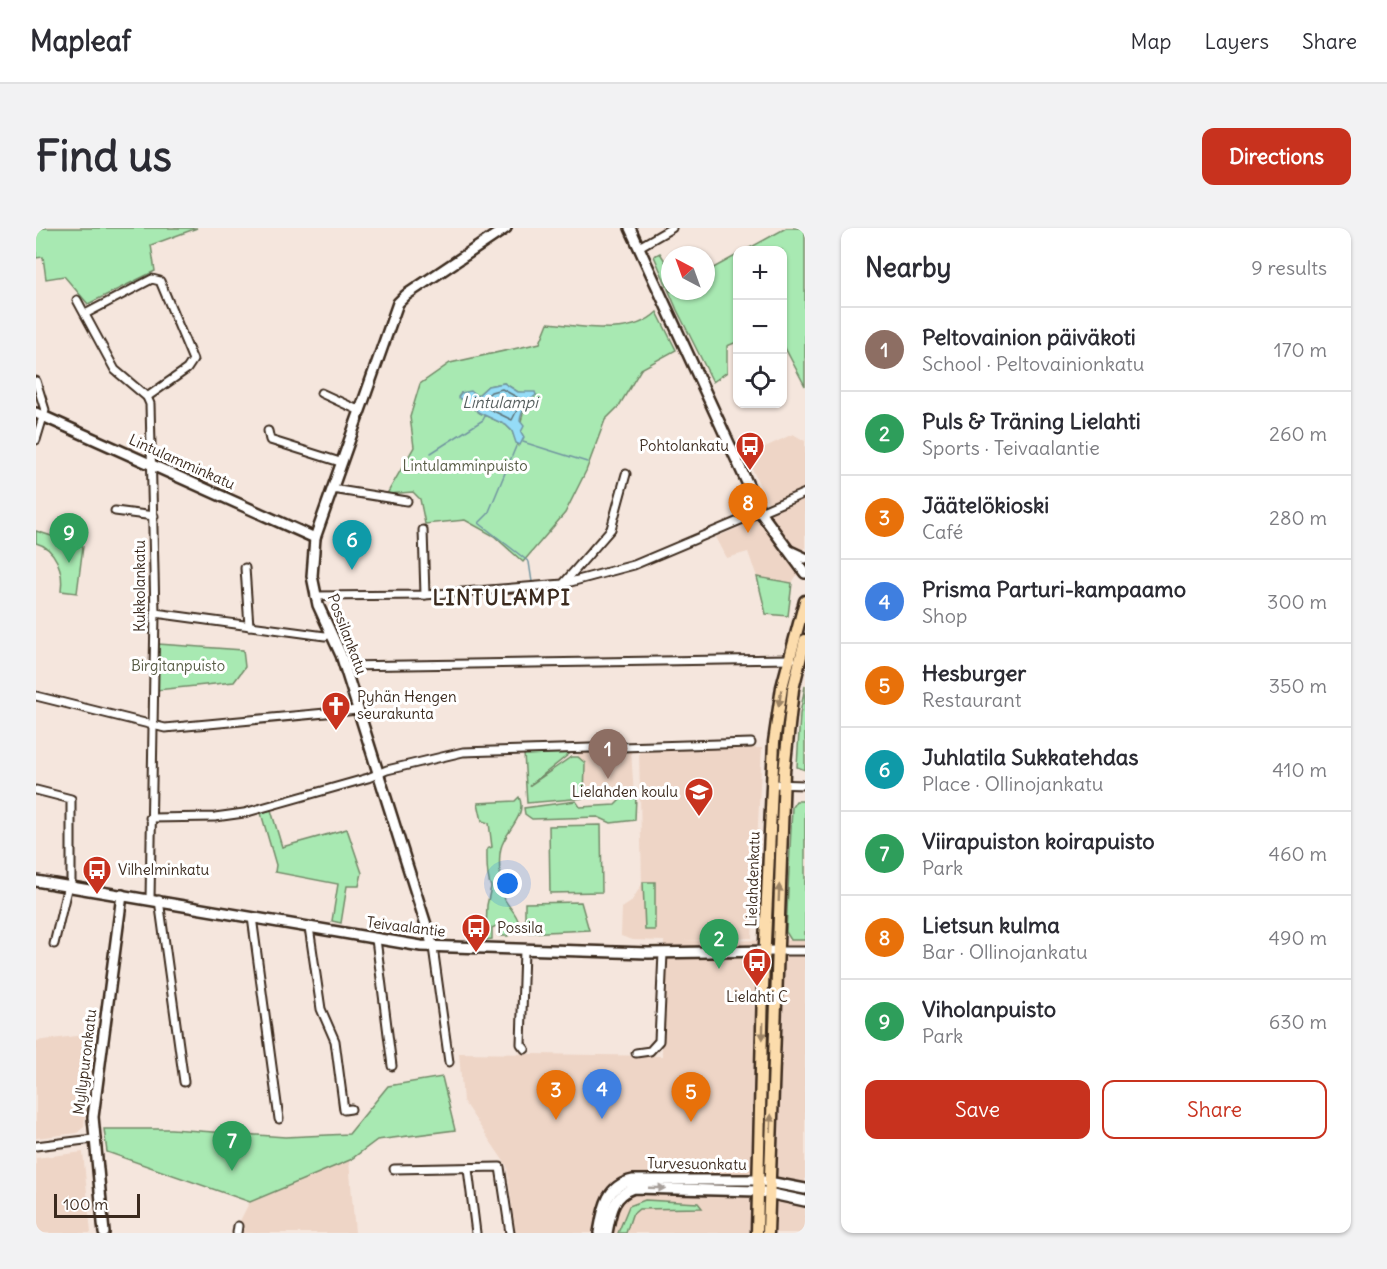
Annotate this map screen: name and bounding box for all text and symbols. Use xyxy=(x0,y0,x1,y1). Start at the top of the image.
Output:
text: Mapleaf xyxy=(30,23,131,59)
text: Map xyxy=(1131,28,1171,55)
text: Layers xyxy=(1204,28,1269,55)
text: Share xyxy=(1302,28,1357,55)
button: Directions xyxy=(1202,128,1351,185)
text: Find us xyxy=(36,130,172,182)
north arrow xyxy=(661,246,715,300)
map controls xyxy=(733,246,787,408)
button: + xyxy=(733,246,787,300)
text: Nearby xyxy=(865,251,951,284)
text: 9 results xyxy=(1251,255,1327,280)
button: − xyxy=(733,300,787,354)
text: Peltovainion päiväkoti xyxy=(922,323,1136,351)
text: 1 xyxy=(881,337,888,362)
text: 170 m xyxy=(1274,337,1327,362)
text: School · Peltovainionkatu xyxy=(922,351,1145,376)
button: locate xyxy=(733,354,787,408)
water label: Lintulampi xyxy=(462,392,540,412)
text: Puls & Träning Lielahti xyxy=(922,407,1141,435)
text: 2 xyxy=(879,421,890,446)
text: 260 m xyxy=(1269,421,1327,446)
street label: Lintulamminkatu xyxy=(126,430,238,494)
bus stop icon: Pohtolankatu xyxy=(734,430,766,472)
text: Sports · Teivaalantie xyxy=(922,435,1100,460)
place label: Pohtolankatu xyxy=(639,436,729,455)
park label: Lintulamminpuisto xyxy=(402,456,528,475)
pin: 8 xyxy=(728,484,768,533)
text: Jäätelökioski xyxy=(922,491,1049,519)
text: 3 xyxy=(879,505,890,530)
text: 280 m xyxy=(1269,505,1327,530)
pin: 9 xyxy=(50,514,88,563)
text: Café xyxy=(922,519,963,544)
pin: 6 xyxy=(332,520,372,570)
street label: Kukkolankatu xyxy=(130,540,149,632)
text: Prisma Parturi-kampaamo xyxy=(922,575,1186,603)
district label: LINTULAMPI xyxy=(432,584,572,611)
text: 4 xyxy=(879,589,890,614)
text: 300 m xyxy=(1267,589,1327,614)
street label: Possilankatu xyxy=(323,591,372,677)
text: Shop xyxy=(922,603,967,628)
park label: Birgitanpuisto xyxy=(131,656,225,675)
text: Hesburger xyxy=(922,659,1026,687)
text: 5 xyxy=(879,673,890,698)
text: 350 m xyxy=(1269,673,1327,698)
place label: Pyhän Hengen seurakunta xyxy=(357,687,457,723)
text: Restaurant xyxy=(922,687,1021,712)
one-way arrow xyxy=(775,689,784,708)
church icon: Pyhän Hengen seurakunta xyxy=(320,690,352,732)
pin: 1 xyxy=(588,730,628,779)
text: Juhlatila Sukkatehdas xyxy=(922,743,1138,771)
text: 6 xyxy=(879,757,890,782)
text: 410 m xyxy=(1272,757,1327,782)
text: Place · Ollinojankatu xyxy=(922,771,1103,796)
school or university icon: Lielahden koulu xyxy=(683,776,715,818)
place label: Lielahden koulu xyxy=(572,782,678,801)
text: Viirapuiston koirapuisto xyxy=(922,827,1155,855)
street label: Lielahdenkatu xyxy=(741,831,764,927)
text: 7 xyxy=(880,841,889,866)
text: 460 m xyxy=(1268,841,1327,866)
bus stop icon: Vilhelminkatu xyxy=(81,854,113,896)
text: Park xyxy=(922,855,963,880)
place label: Vilhelminkatu xyxy=(118,860,210,879)
your location xyxy=(493,869,522,898)
one-way arrow xyxy=(775,883,784,902)
text: Lietsun kulma xyxy=(922,911,1060,939)
street label: Teivaalantie xyxy=(365,912,447,941)
bus stop icon: Possila xyxy=(460,912,492,954)
place label: Possila xyxy=(497,918,544,937)
pin: 2 xyxy=(700,920,738,969)
text: 8 xyxy=(879,925,890,950)
text: 490 m xyxy=(1268,925,1327,950)
text: Bar · Ollinojankatu xyxy=(922,939,1088,964)
bus stop icon: Lielahti C xyxy=(741,946,773,988)
place label: Lielahti C xyxy=(726,987,788,1006)
text: Viholanpuisto xyxy=(922,995,1056,1023)
street label: Myllypuronkatu xyxy=(69,1008,100,1116)
text: 9 xyxy=(879,1009,890,1034)
text: 630 m xyxy=(1269,1009,1327,1034)
one-way arrow xyxy=(758,1021,767,1040)
text: Park xyxy=(922,1023,963,1048)
pin: 3 xyxy=(536,1070,576,1120)
pin: 4 xyxy=(582,1070,622,1119)
pin: 5 xyxy=(672,1072,710,1122)
button: Save xyxy=(865,1080,1090,1139)
button: Share xyxy=(1102,1080,1327,1139)
one-way arrow xyxy=(767,1114,776,1133)
pin: 7 xyxy=(212,1122,252,1171)
street label: Turvesuonkatu xyxy=(647,1153,747,1174)
one-way arrow xyxy=(647,1184,666,1193)
scale bar xyxy=(54,1191,140,1218)
text: 100 m xyxy=(63,1194,108,1214)

